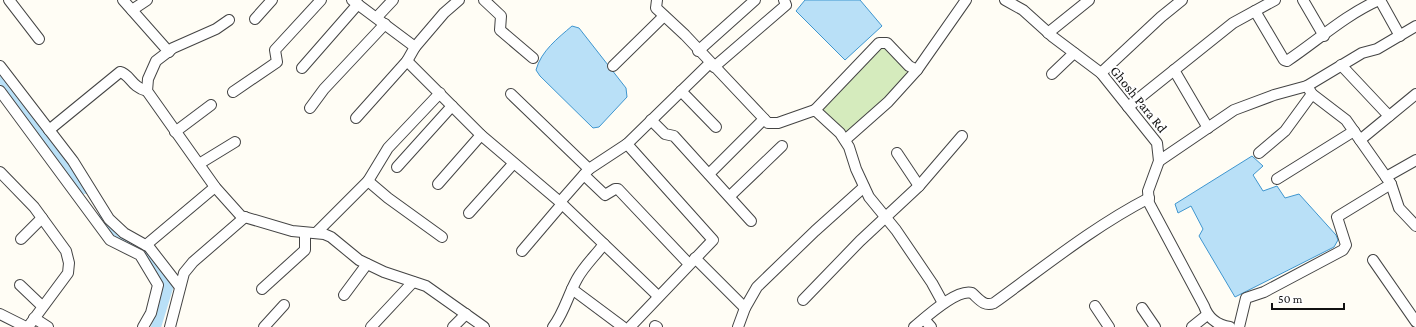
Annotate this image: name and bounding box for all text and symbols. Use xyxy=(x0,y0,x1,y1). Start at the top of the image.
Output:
street label: Ghosh Para Rd xyxy=(1107,62,1171,136)
scale bar xyxy=(1272,285,1344,311)
text: 50 m xyxy=(1278,292,1303,306)

